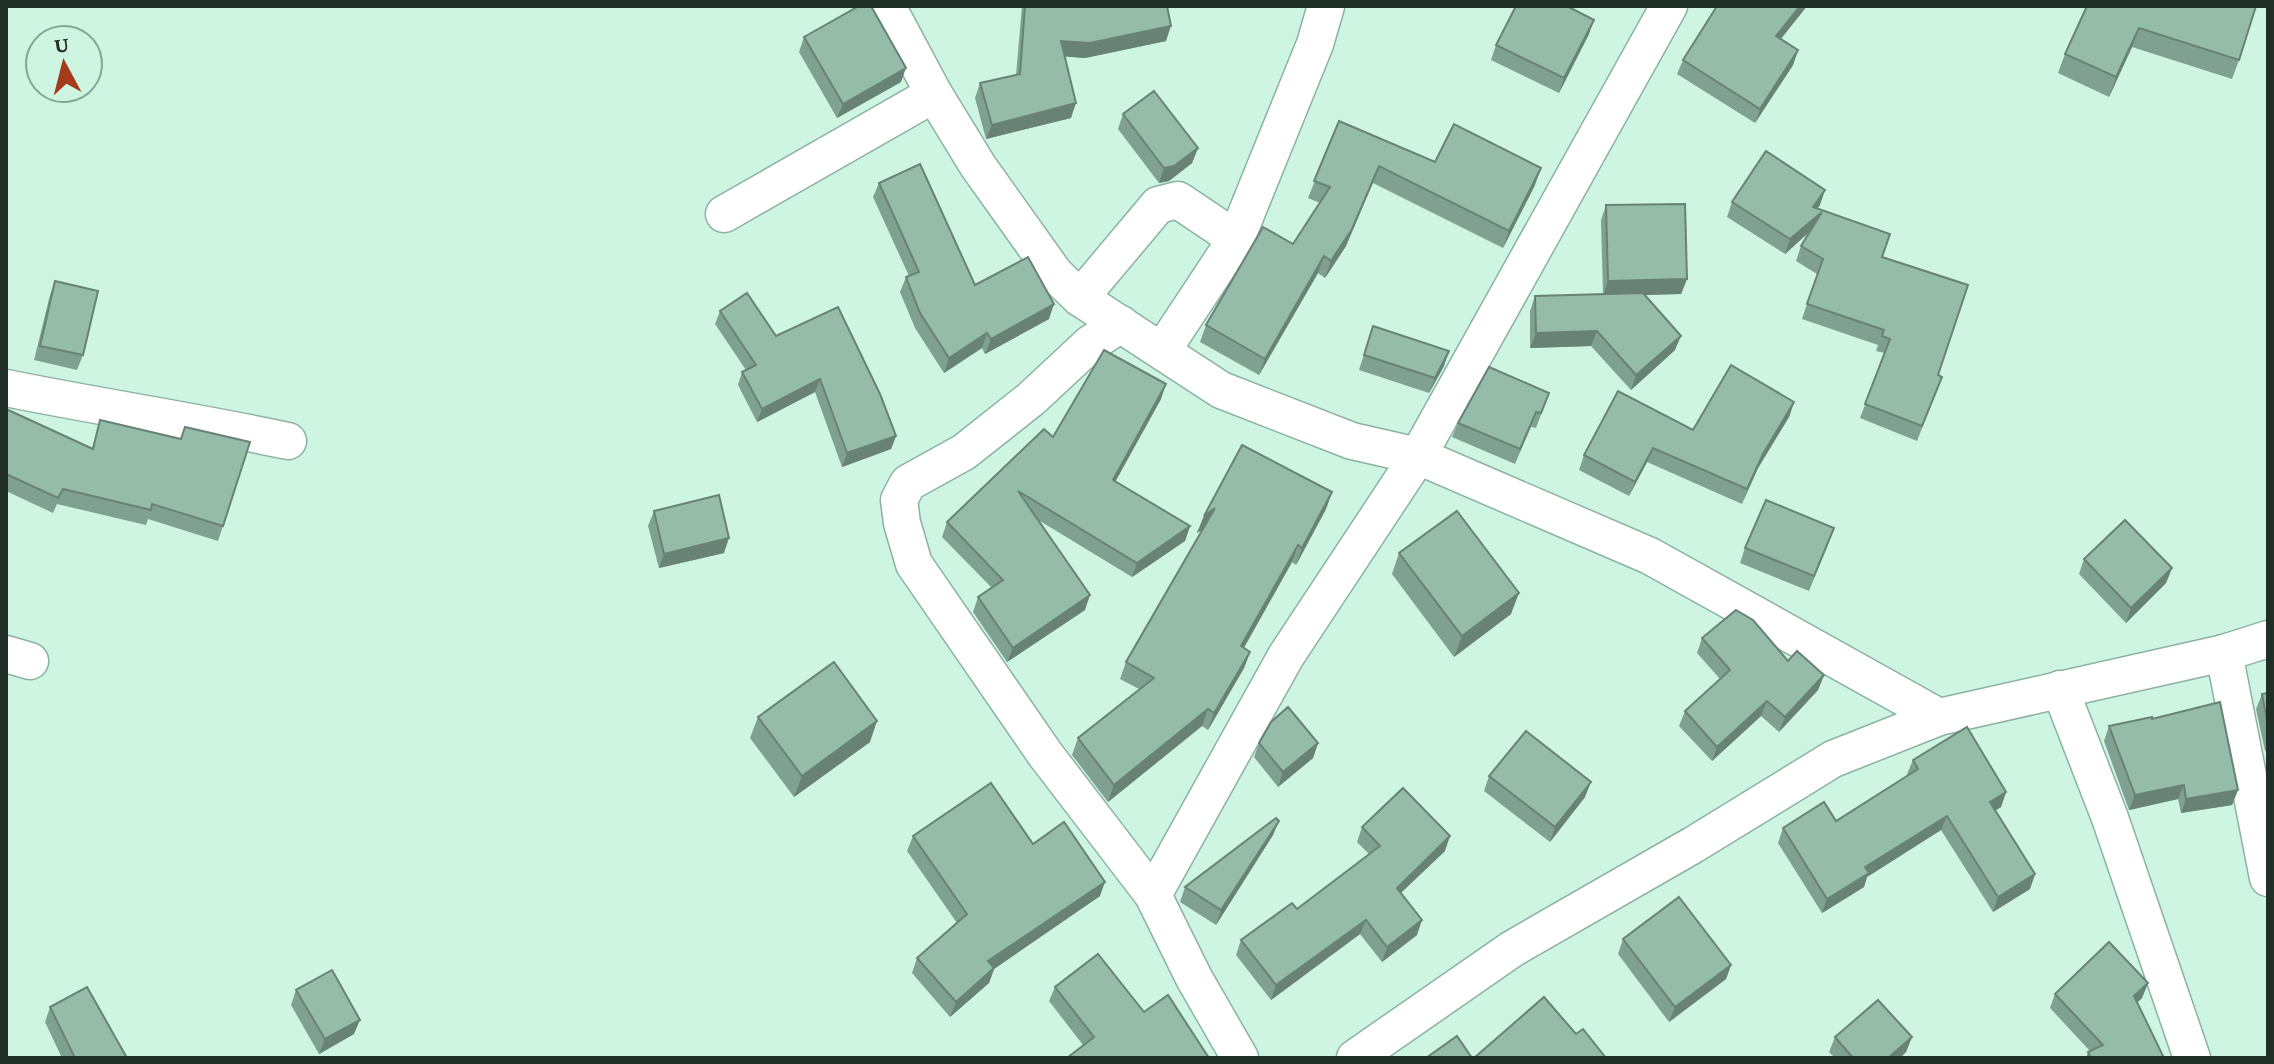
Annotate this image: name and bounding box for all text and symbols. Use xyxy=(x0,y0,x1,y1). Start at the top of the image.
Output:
north arrow xyxy=(24,24,104,104)
text: U xyxy=(53,31,71,58)

